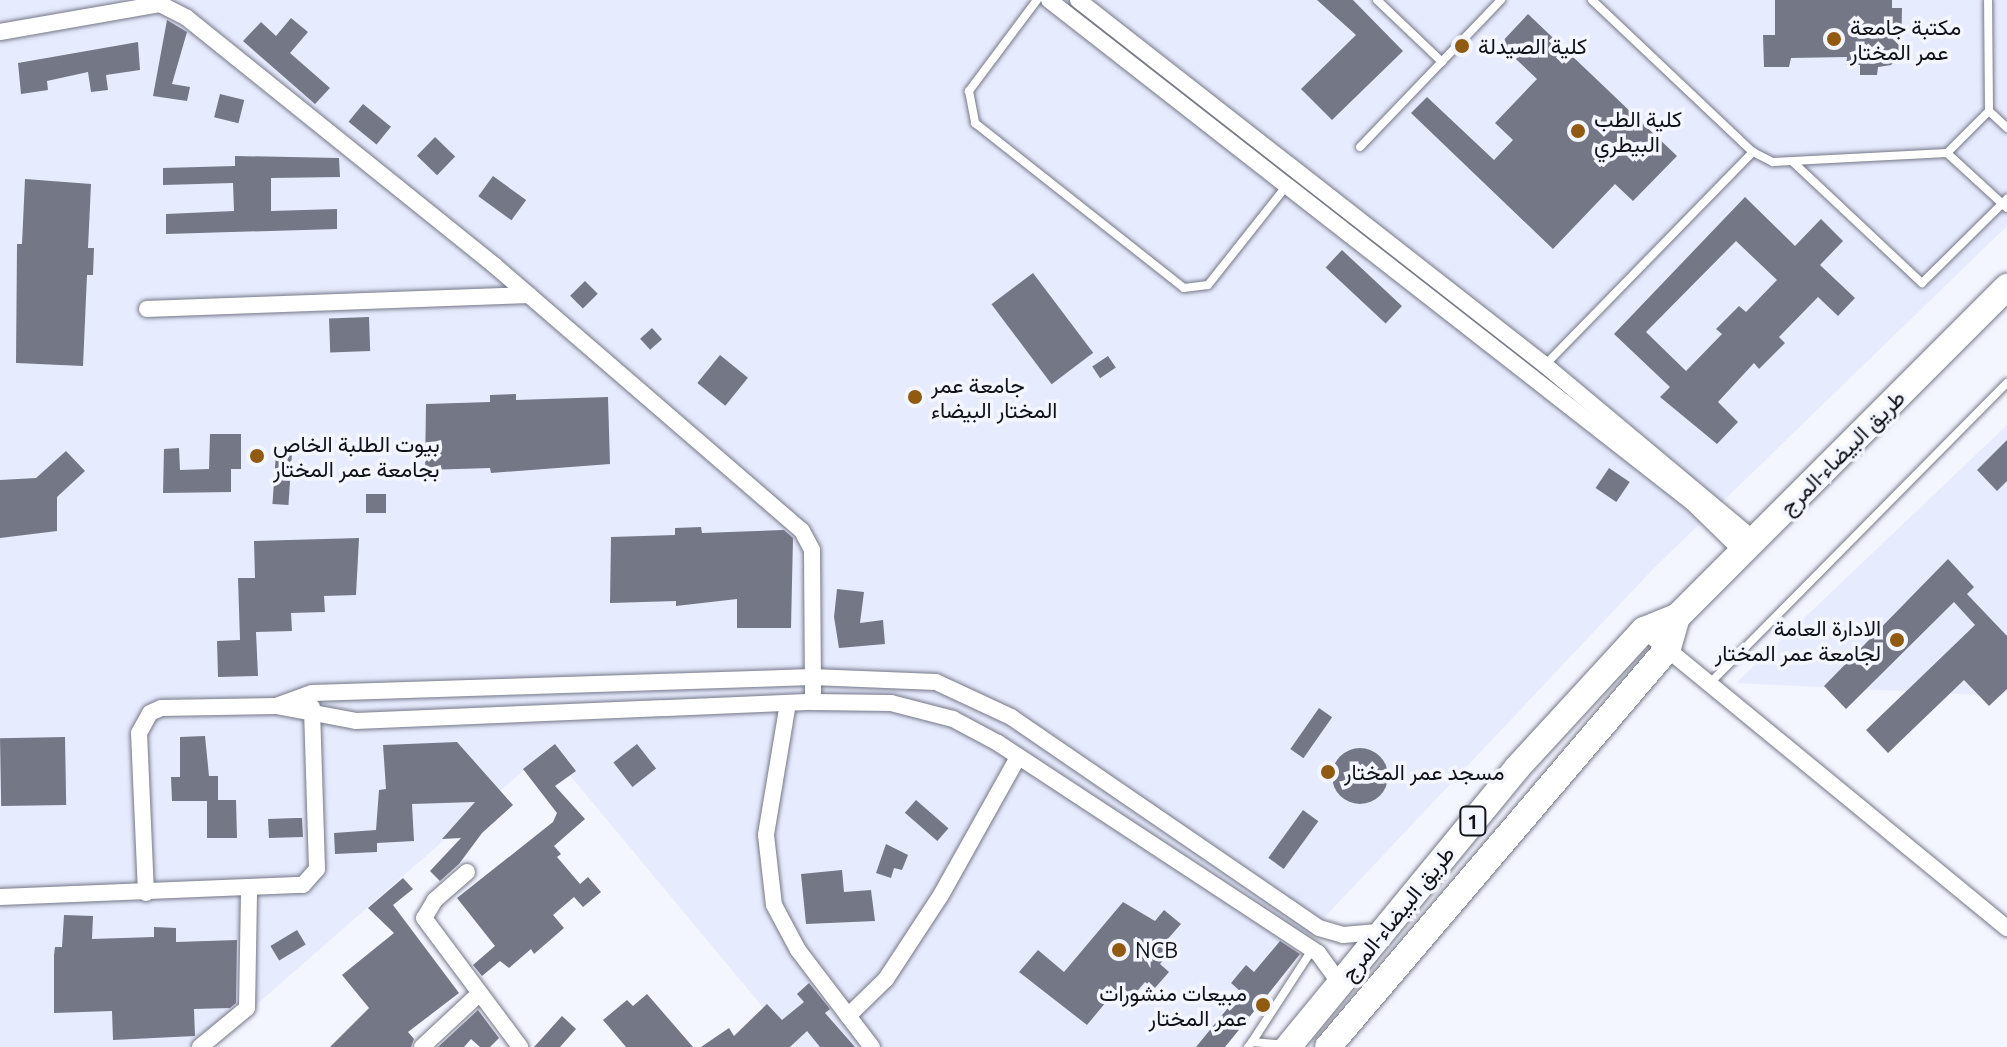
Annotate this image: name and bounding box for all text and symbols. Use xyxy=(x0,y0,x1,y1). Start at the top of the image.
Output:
place label: مكتبة جامعة عمر المختار xyxy=(1850,13,1961,64)
marker: مكتبة جامعة عمر المختار xyxy=(1825,30,1843,48)
place label: كلية الصيدلة xyxy=(1478,33,1587,59)
marker: كلية الصيدلة xyxy=(1453,37,1471,55)
place label: كلية الطب البيطري xyxy=(1594,105,1682,156)
marker: كلية الطب البيطري xyxy=(1569,122,1587,140)
place label: جامعة عمر المختار البيضاء xyxy=(931,371,1057,422)
street label: طريق البيضاء-المرج xyxy=(1774,384,1910,520)
marker: جامعة عمر المختار البيضاء xyxy=(906,388,924,406)
place label: بيوت الطلبة الخاص بجامعة عمر المختار xyxy=(273,430,440,482)
marker: بيوت الطلبة الخاص بجامعة عمر المختار xyxy=(248,447,266,465)
place label: الادارة العامة لجامعة عمر المختار xyxy=(1715,614,1881,666)
marker: الادارة العامة لجامعة عمر المختار xyxy=(1888,631,1906,649)
place label: مسجد عمر المختار xyxy=(1344,759,1504,785)
marker: مسجد عمر المختار xyxy=(1319,763,1337,781)
road number: 1 xyxy=(1459,805,1487,837)
street label: طريق البيضاء-المرج xyxy=(1335,840,1459,986)
place label: NCB xyxy=(1135,937,1178,963)
marker: NCB xyxy=(1110,941,1128,959)
place label: مبيعات منشورات عمر المختار xyxy=(1099,979,1247,1030)
marker: مبيعات منشورات عمر المختار xyxy=(1254,996,1272,1014)

